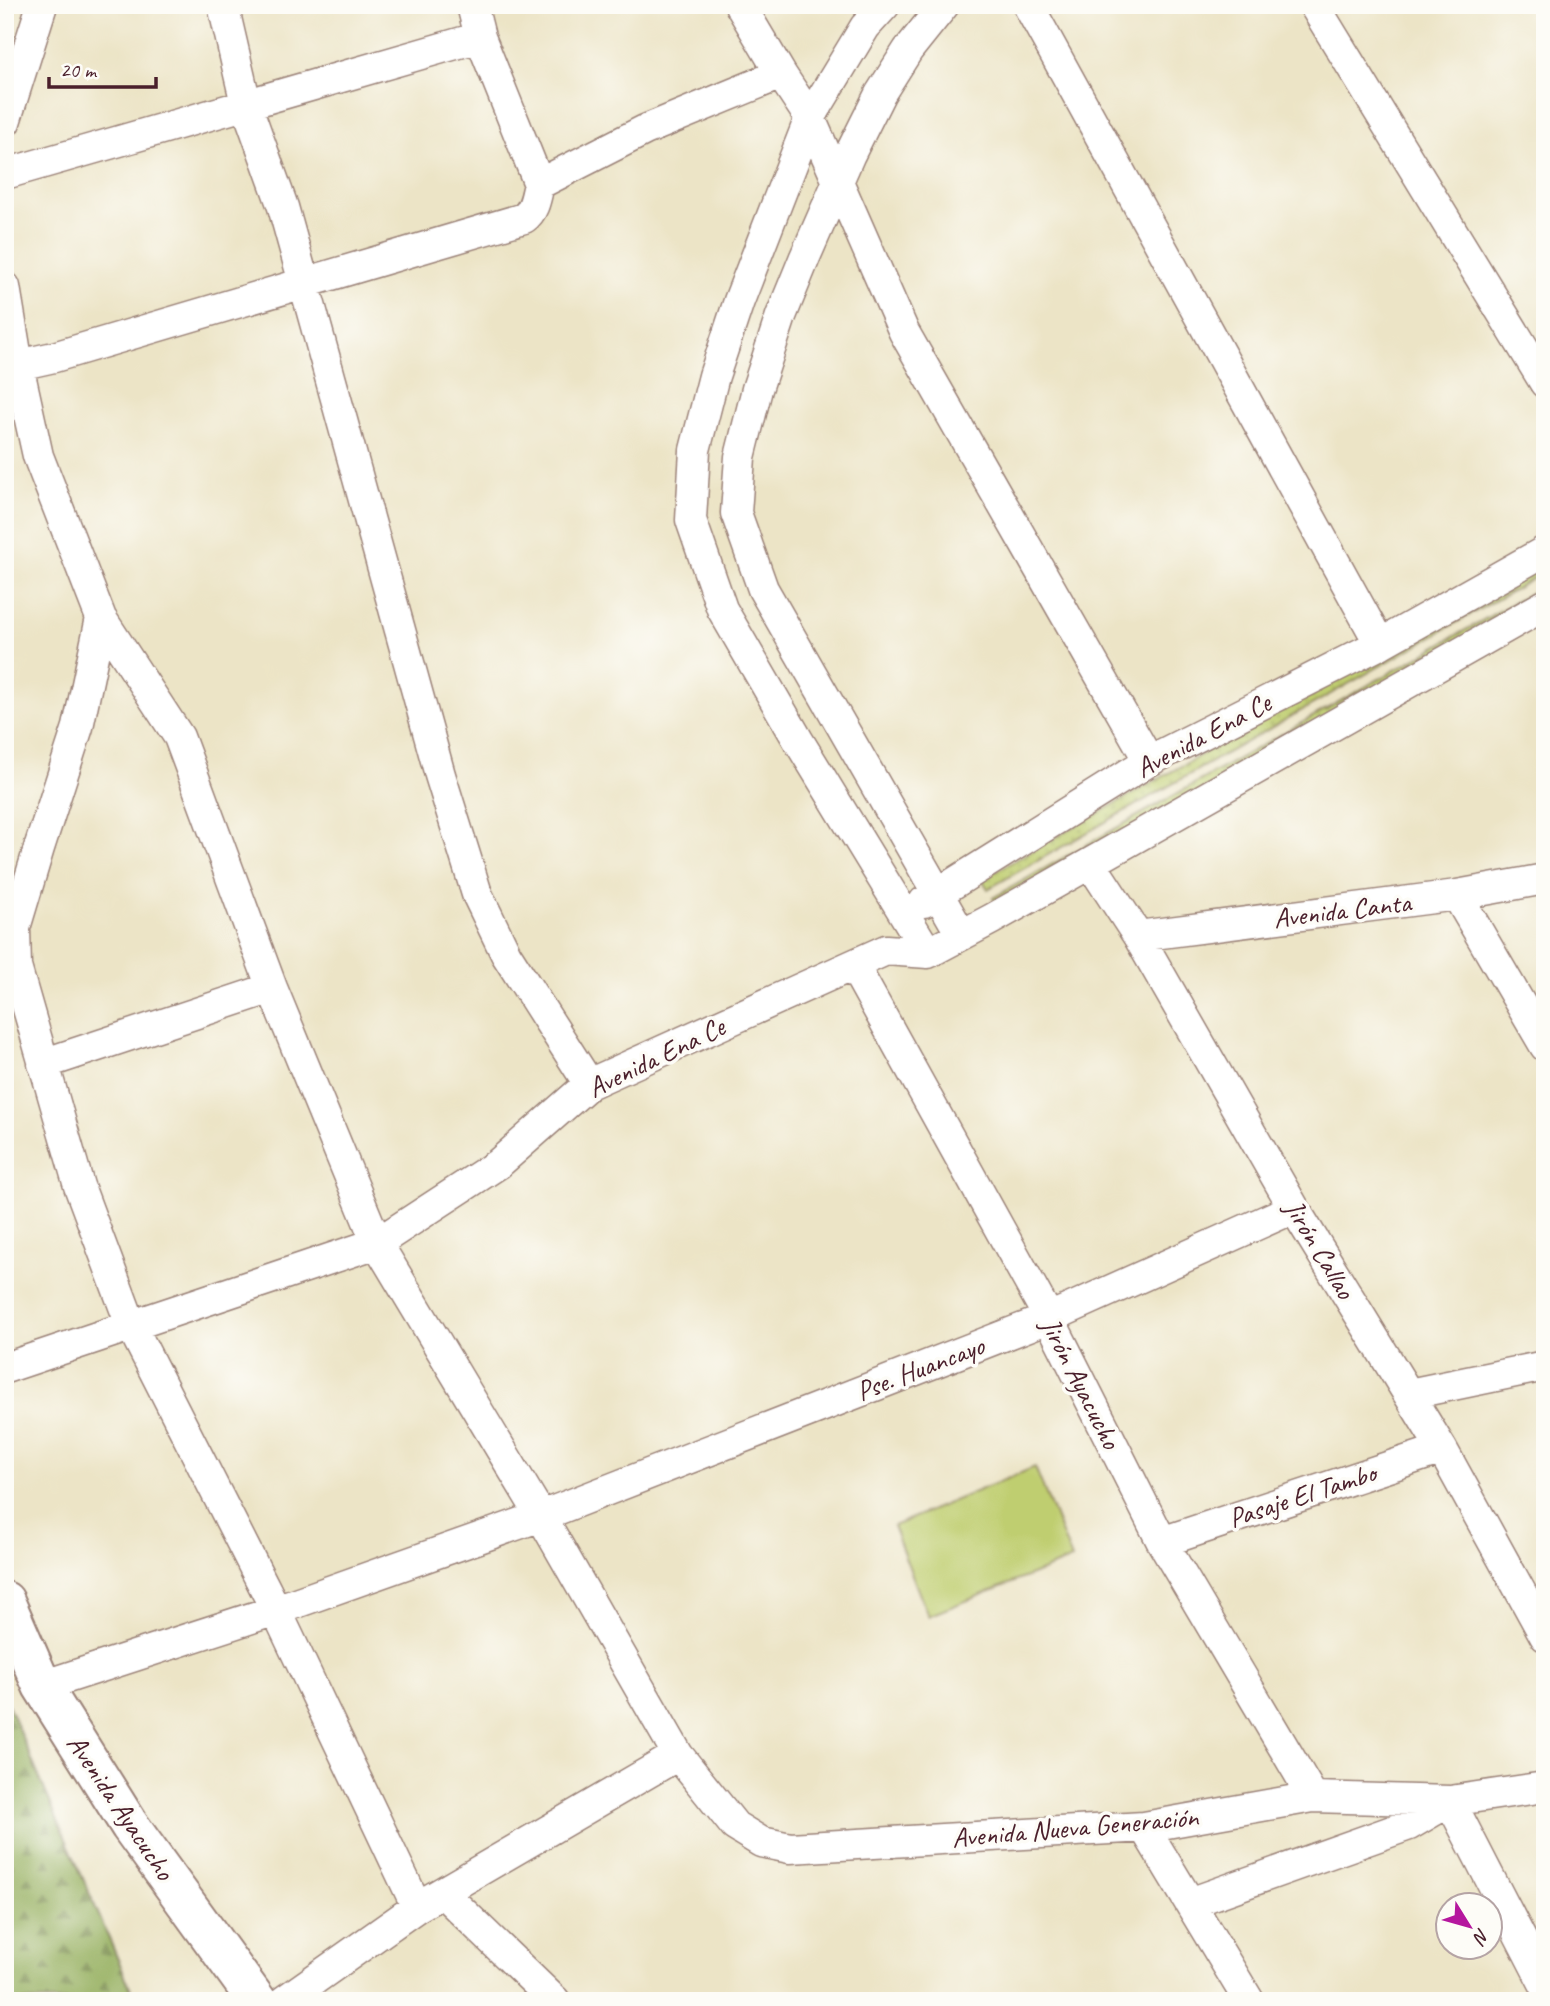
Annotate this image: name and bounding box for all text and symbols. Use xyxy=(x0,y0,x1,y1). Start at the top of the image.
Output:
scale bar xyxy=(49,46,156,90)
text: 20 m xyxy=(60,57,98,83)
street label: Avenida Ena Ce xyxy=(1129,684,1278,785)
street label: Avenida Canta xyxy=(1271,884,1414,936)
street label: Avenida Ena Ce xyxy=(582,1008,732,1105)
street label: Jirón Callao xyxy=(1276,1191,1364,1307)
street label: Jirón Ayacucho xyxy=(1032,1310,1130,1456)
street label: Pse. Huancayo xyxy=(851,1327,991,1408)
street label: Pasaje El Tambo xyxy=(1224,1454,1383,1535)
street label: Avenida Ayacucho xyxy=(59,1728,184,1888)
street label: Avenida Nueva Generación xyxy=(950,1799,1201,1855)
north arrow xyxy=(1434,1890,1504,1960)
text: N xyxy=(1467,1924,1495,1950)

